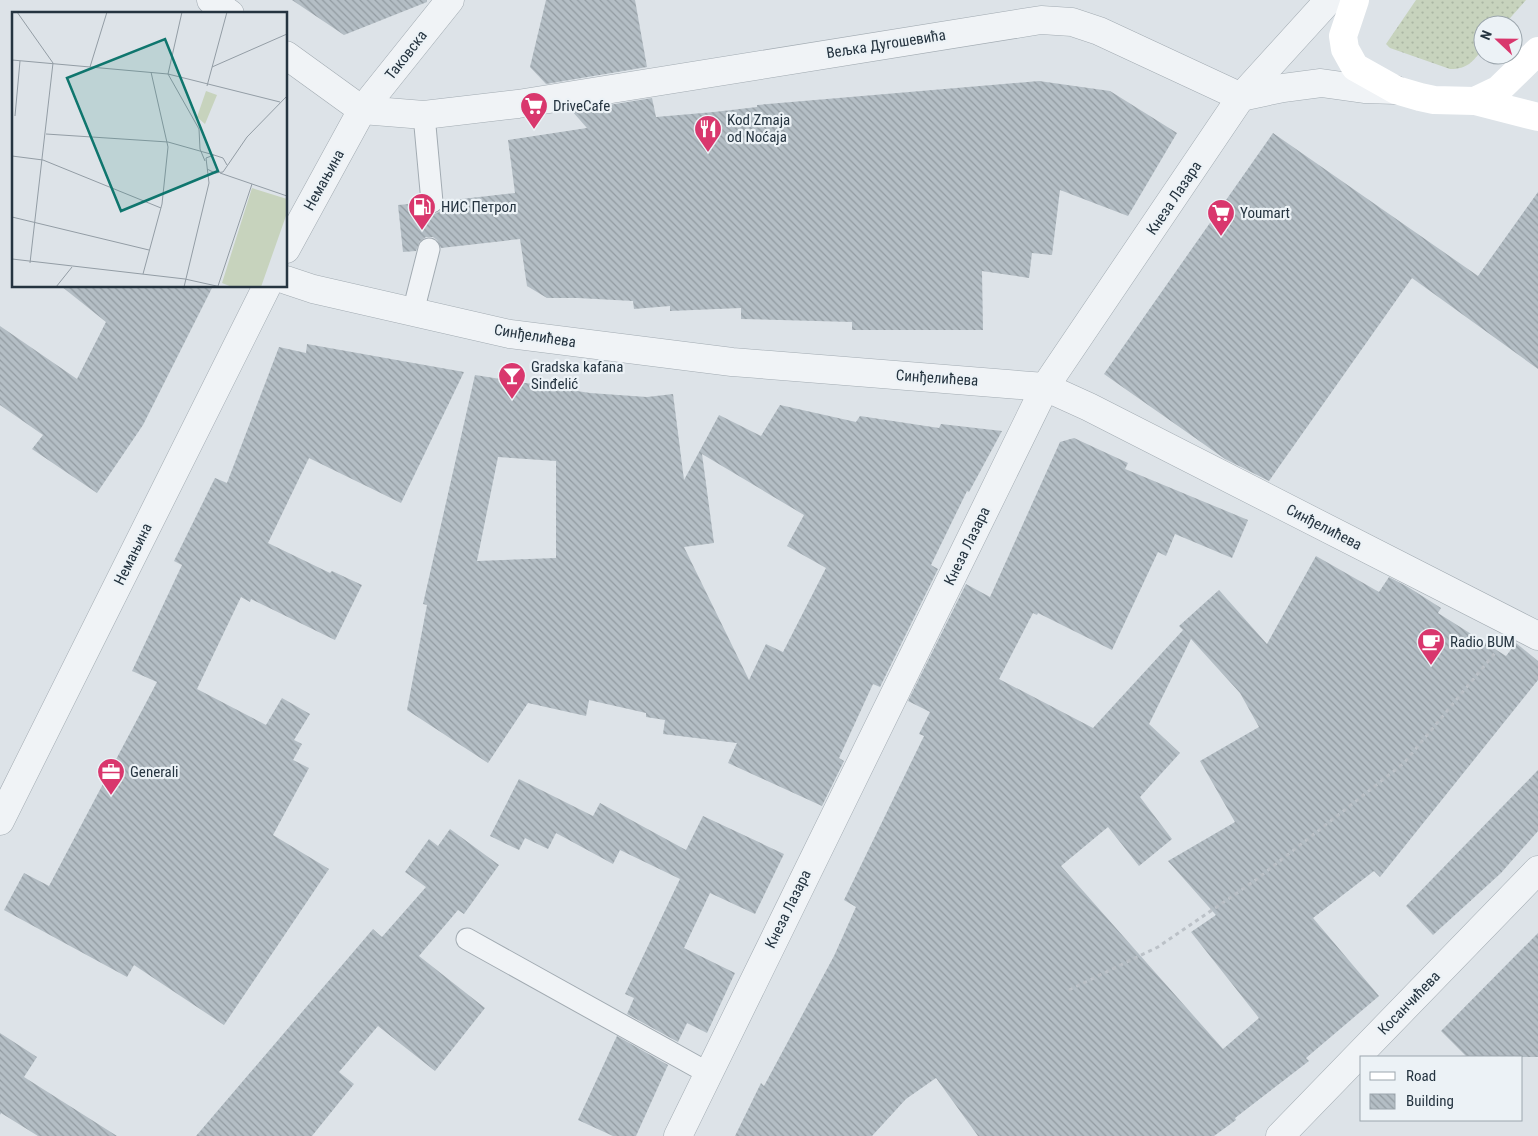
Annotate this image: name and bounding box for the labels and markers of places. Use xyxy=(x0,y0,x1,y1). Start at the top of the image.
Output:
supermarket icon: DriveCafe xyxy=(519,91,549,130)
place label: DriveCafe xyxy=(553,97,610,115)
place label: Kod Zmaja od Noćaja xyxy=(727,111,790,146)
restaurant icon: Kod Zmaja od Noćaja xyxy=(693,114,723,153)
fuel station icon: НИС Петрол xyxy=(407,192,437,231)
place label: НИС Петрол xyxy=(441,198,517,216)
supermarket icon: Youmart xyxy=(1206,198,1236,237)
place label: Youmart xyxy=(1240,204,1290,222)
place label: Gradska kafana Sinđelić xyxy=(531,358,623,393)
bar icon: Gradska kafana Sinđelić xyxy=(497,361,527,400)
cafe icon: Radio BUM xyxy=(1416,627,1446,666)
place label: Radio BUM xyxy=(1450,633,1515,651)
office icon: Generali xyxy=(96,757,126,796)
place label: Generali xyxy=(130,763,179,781)

